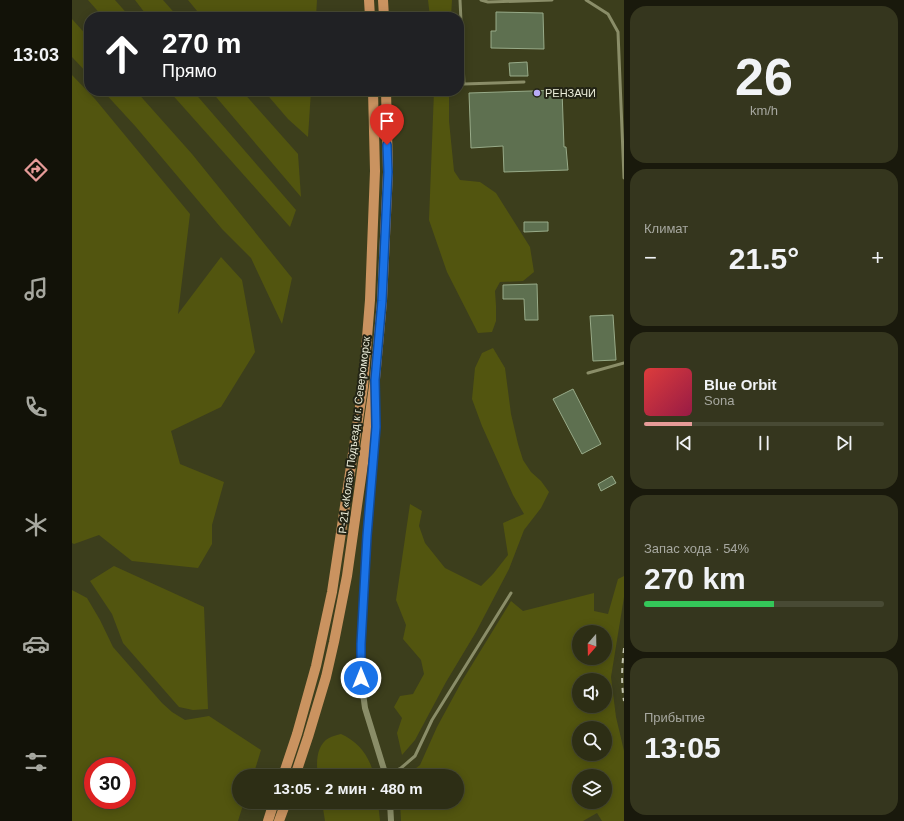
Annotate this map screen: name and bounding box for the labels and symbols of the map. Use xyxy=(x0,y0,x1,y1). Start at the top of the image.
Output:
place label: РЕНЗАЧИ xyxy=(545,87,596,99)
marker: РЕНЗАЧИ xyxy=(532,88,542,98)
pin xyxy=(370,104,404,145)
street label: Р-21 «Кола» Подъезд к г. Североморск xyxy=(336,336,372,534)
north arrow xyxy=(572,625,612,665)
position arrow xyxy=(340,657,382,699)
speed limit sign: 30 xyxy=(84,757,136,809)

